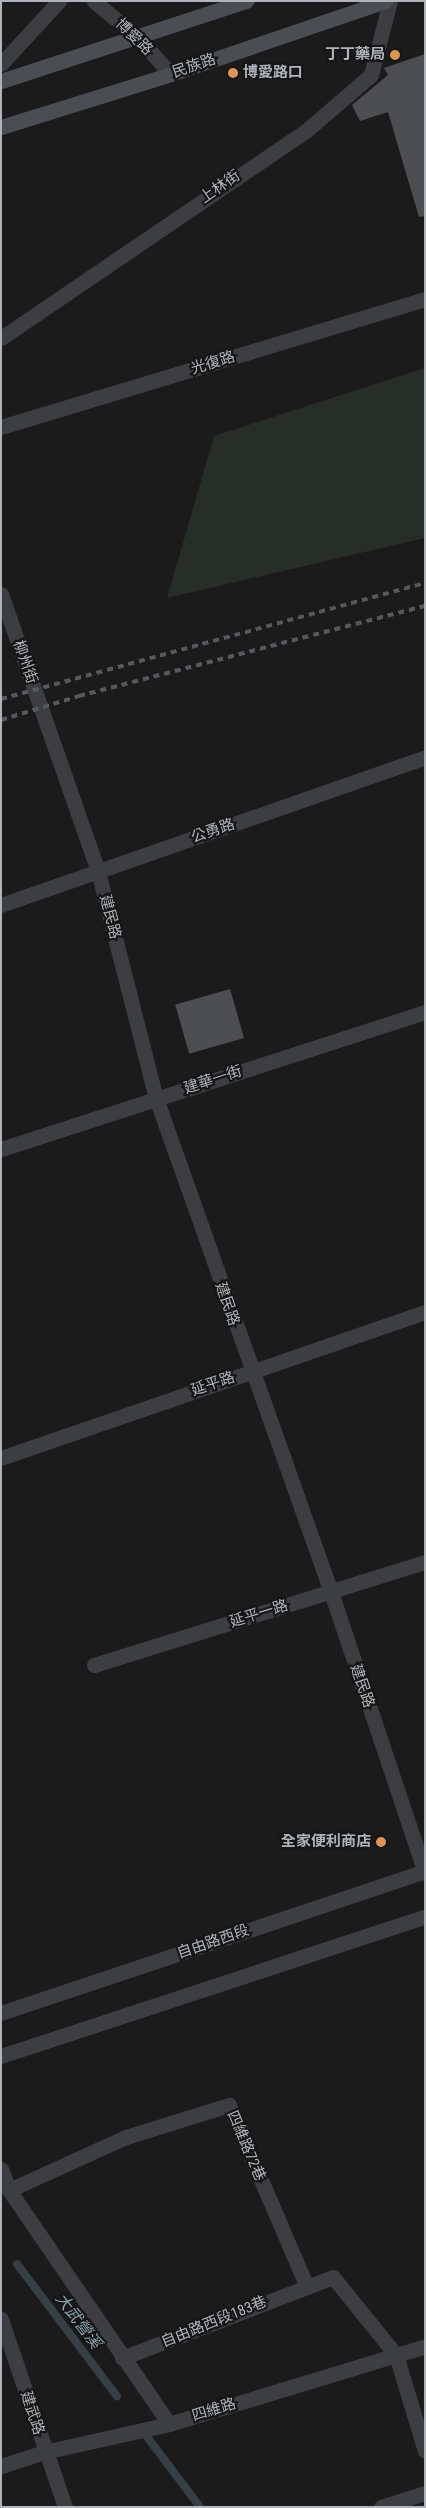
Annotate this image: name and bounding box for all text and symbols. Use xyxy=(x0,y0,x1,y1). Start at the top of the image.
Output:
street label: 博愛路 xyxy=(112,15,156,59)
place label: 丁丁藥局 xyxy=(325,46,385,64)
marker: 丁丁藥局 xyxy=(389,49,401,61)
street label: 民族路 xyxy=(170,50,218,82)
place label: 博愛路口 xyxy=(243,64,303,82)
marker: 博愛路口 xyxy=(227,67,239,79)
street label: 上林街 xyxy=(196,167,244,207)
street label: 光復路 xyxy=(189,348,237,378)
street label: 柳州街 xyxy=(9,638,41,686)
street label: 公勇路 xyxy=(189,815,237,847)
street label: 建民路 xyxy=(96,893,124,941)
street label: 建華一街 xyxy=(182,1062,244,1098)
street label: 建民路 xyxy=(211,1280,243,1328)
street label: 延平路 xyxy=(189,1368,237,1400)
street label: 延平一路 xyxy=(228,1597,290,1631)
street label: 建民路 xyxy=(346,1662,378,1710)
place label: 全家便利商店 xyxy=(281,1833,371,1851)
marker: 全家便利商店 xyxy=(375,1836,387,1848)
street label: 自由路西段 xyxy=(175,1921,251,1963)
street label: 四維路72巷 xyxy=(223,2108,269,2184)
water label: 大武營溪 xyxy=(51,2290,105,2352)
street label: 自由路西段183巷 xyxy=(159,2293,269,2351)
street label: 建武路 xyxy=(16,2389,48,2437)
street label: 四維路 xyxy=(190,2395,238,2425)

